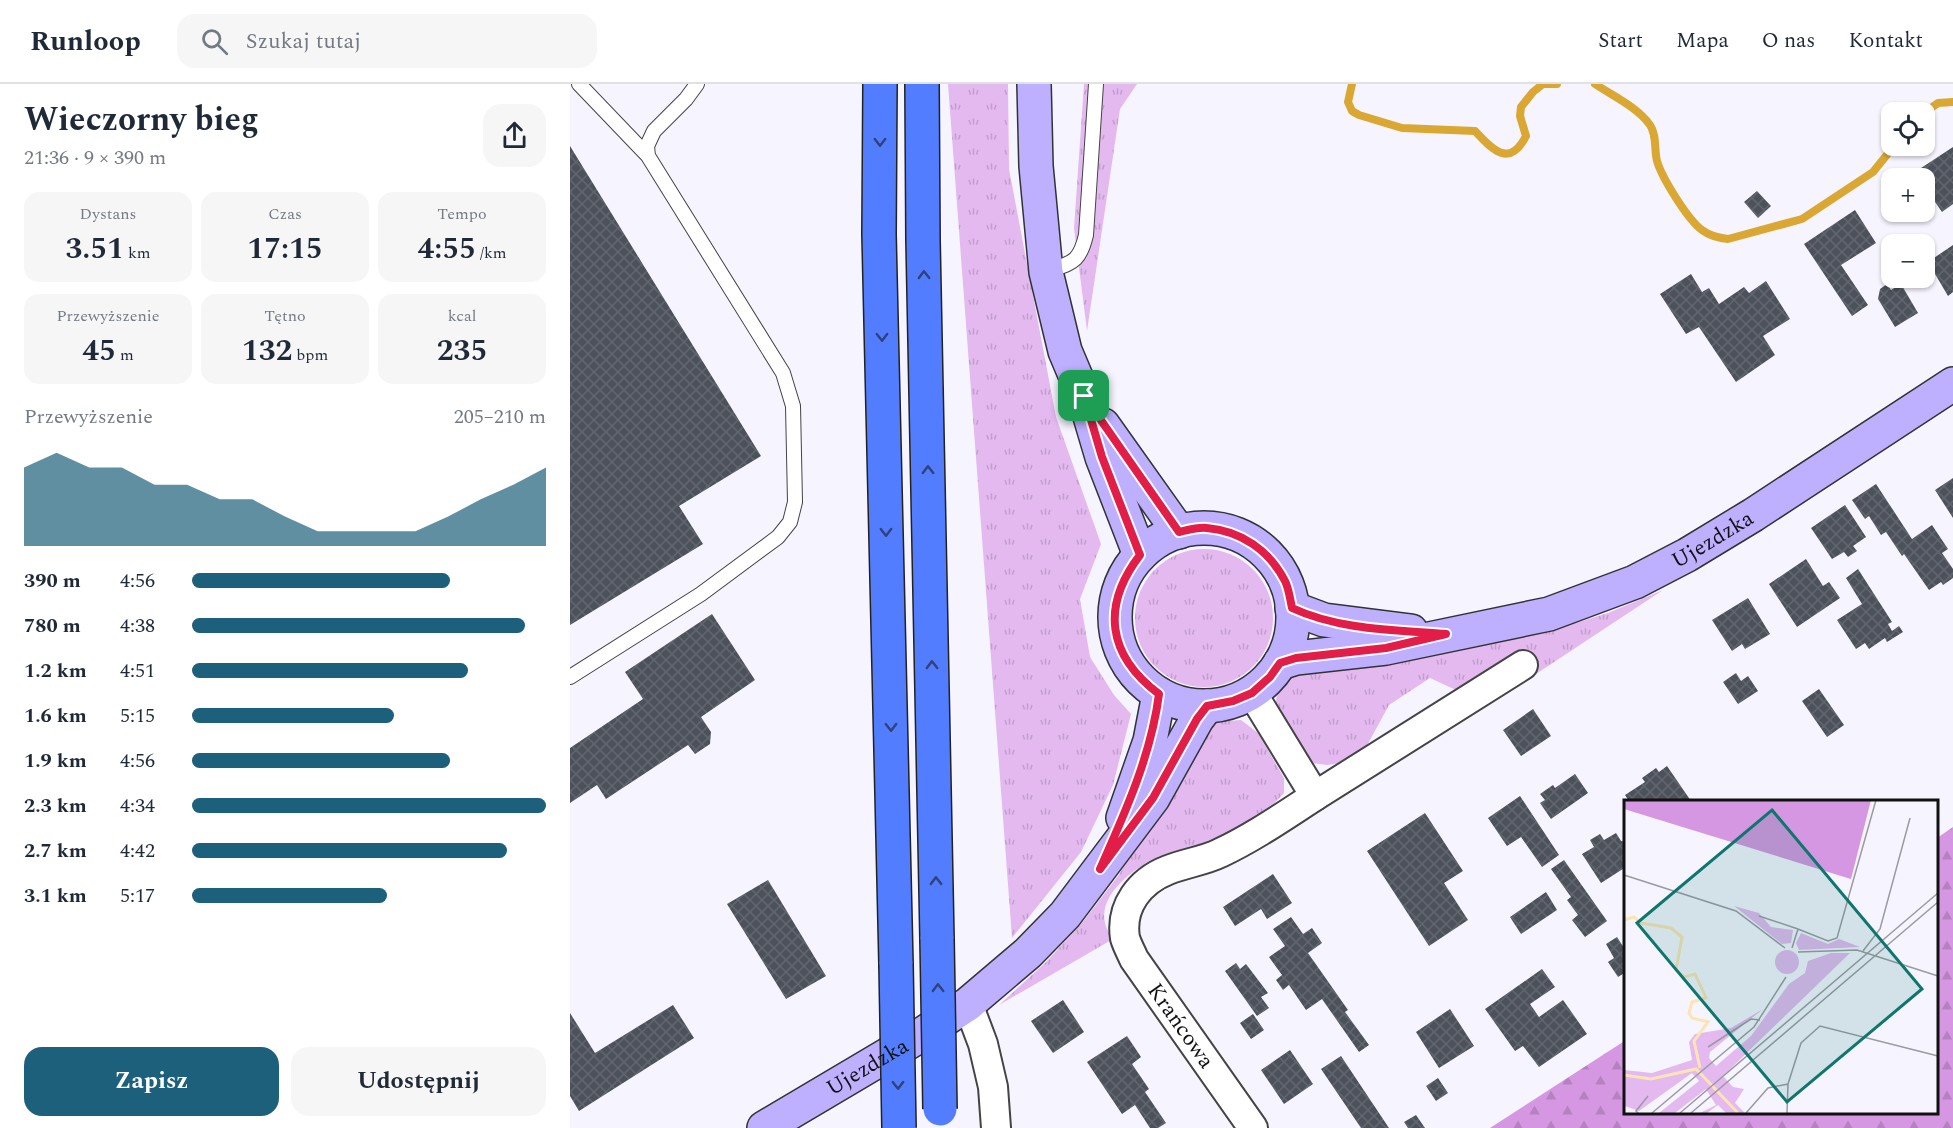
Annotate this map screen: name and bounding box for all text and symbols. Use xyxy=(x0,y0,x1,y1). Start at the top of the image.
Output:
search box xyxy=(177,14,597,68)
text: Runloop xyxy=(30,20,141,63)
icon: search xyxy=(198,25,231,58)
text: Szukaj tutaj xyxy=(246,25,361,58)
text: Start xyxy=(1598,25,1643,57)
text: Mapa xyxy=(1676,25,1729,57)
text: O nas xyxy=(1762,25,1815,57)
text: Kontakt xyxy=(1848,25,1923,57)
text: Wieczorny bieg xyxy=(24,95,259,145)
map controls xyxy=(1881,102,1935,288)
button: locate xyxy=(1881,102,1935,156)
button: share xyxy=(483,104,546,167)
one-way arrow xyxy=(873,138,886,147)
text: 21:36 · 9 × 390 m xyxy=(24,143,166,173)
button: + xyxy=(1881,168,1935,222)
text: Dystans xyxy=(80,202,136,226)
text: Czas xyxy=(268,202,302,226)
text: Tempo xyxy=(437,202,487,226)
text: 3.51 xyxy=(65,226,124,272)
text: 17:15 xyxy=(247,226,323,272)
text: 4:55 xyxy=(417,226,476,272)
button: − xyxy=(1881,234,1935,288)
text: km xyxy=(124,241,151,265)
text: /km xyxy=(476,241,507,265)
one-way arrow xyxy=(918,270,930,279)
text: Przewyższenie xyxy=(56,304,160,328)
text: Tętno xyxy=(264,304,306,328)
text: kcal xyxy=(448,304,476,328)
text: 45 xyxy=(82,328,116,374)
text: 132 xyxy=(242,328,292,374)
text: 235 xyxy=(437,328,487,374)
one-way arrow xyxy=(875,333,888,342)
text: m xyxy=(116,343,134,367)
text: bpm xyxy=(292,343,328,367)
pin xyxy=(1058,370,1109,421)
icon: arrive xyxy=(1067,379,1100,412)
text: Przewyższenie xyxy=(24,402,153,432)
text: 205–210 m xyxy=(454,402,546,432)
one-way arrow xyxy=(922,465,934,474)
street label: Ujezdzka xyxy=(1665,502,1760,577)
one-way arrow xyxy=(880,528,893,537)
text: 390 m xyxy=(24,566,81,596)
text: 4:56 xyxy=(120,566,155,596)
text: 780 m xyxy=(24,611,81,641)
text: 4:38 xyxy=(120,611,155,641)
text: 1.2 km xyxy=(24,656,87,686)
text: 4:51 xyxy=(120,656,155,686)
one-way arrow xyxy=(926,660,938,669)
text: 1.6 km xyxy=(24,701,87,731)
text: 5:15 xyxy=(120,701,155,731)
one-way arrow xyxy=(885,723,897,732)
text: 1.9 km xyxy=(24,746,87,776)
text: 4:56 xyxy=(120,746,155,776)
text: 2.3 km xyxy=(24,791,87,821)
text: 4:34 xyxy=(120,791,155,821)
inset map xyxy=(1624,800,1938,1113)
text: 2.7 km xyxy=(24,836,87,866)
text: 4:42 xyxy=(120,836,155,866)
one-way arrow xyxy=(930,876,942,885)
text: 3.1 km xyxy=(24,881,87,911)
text: 5:17 xyxy=(120,881,155,911)
street label: Krańcowa xyxy=(1139,976,1223,1075)
one-way arrow xyxy=(932,983,944,992)
street label: Ujezdzka xyxy=(820,1029,915,1104)
button: Zapisz xyxy=(24,1047,279,1116)
button: Udostępnij xyxy=(291,1047,546,1116)
one-way arrow xyxy=(892,1081,905,1090)

